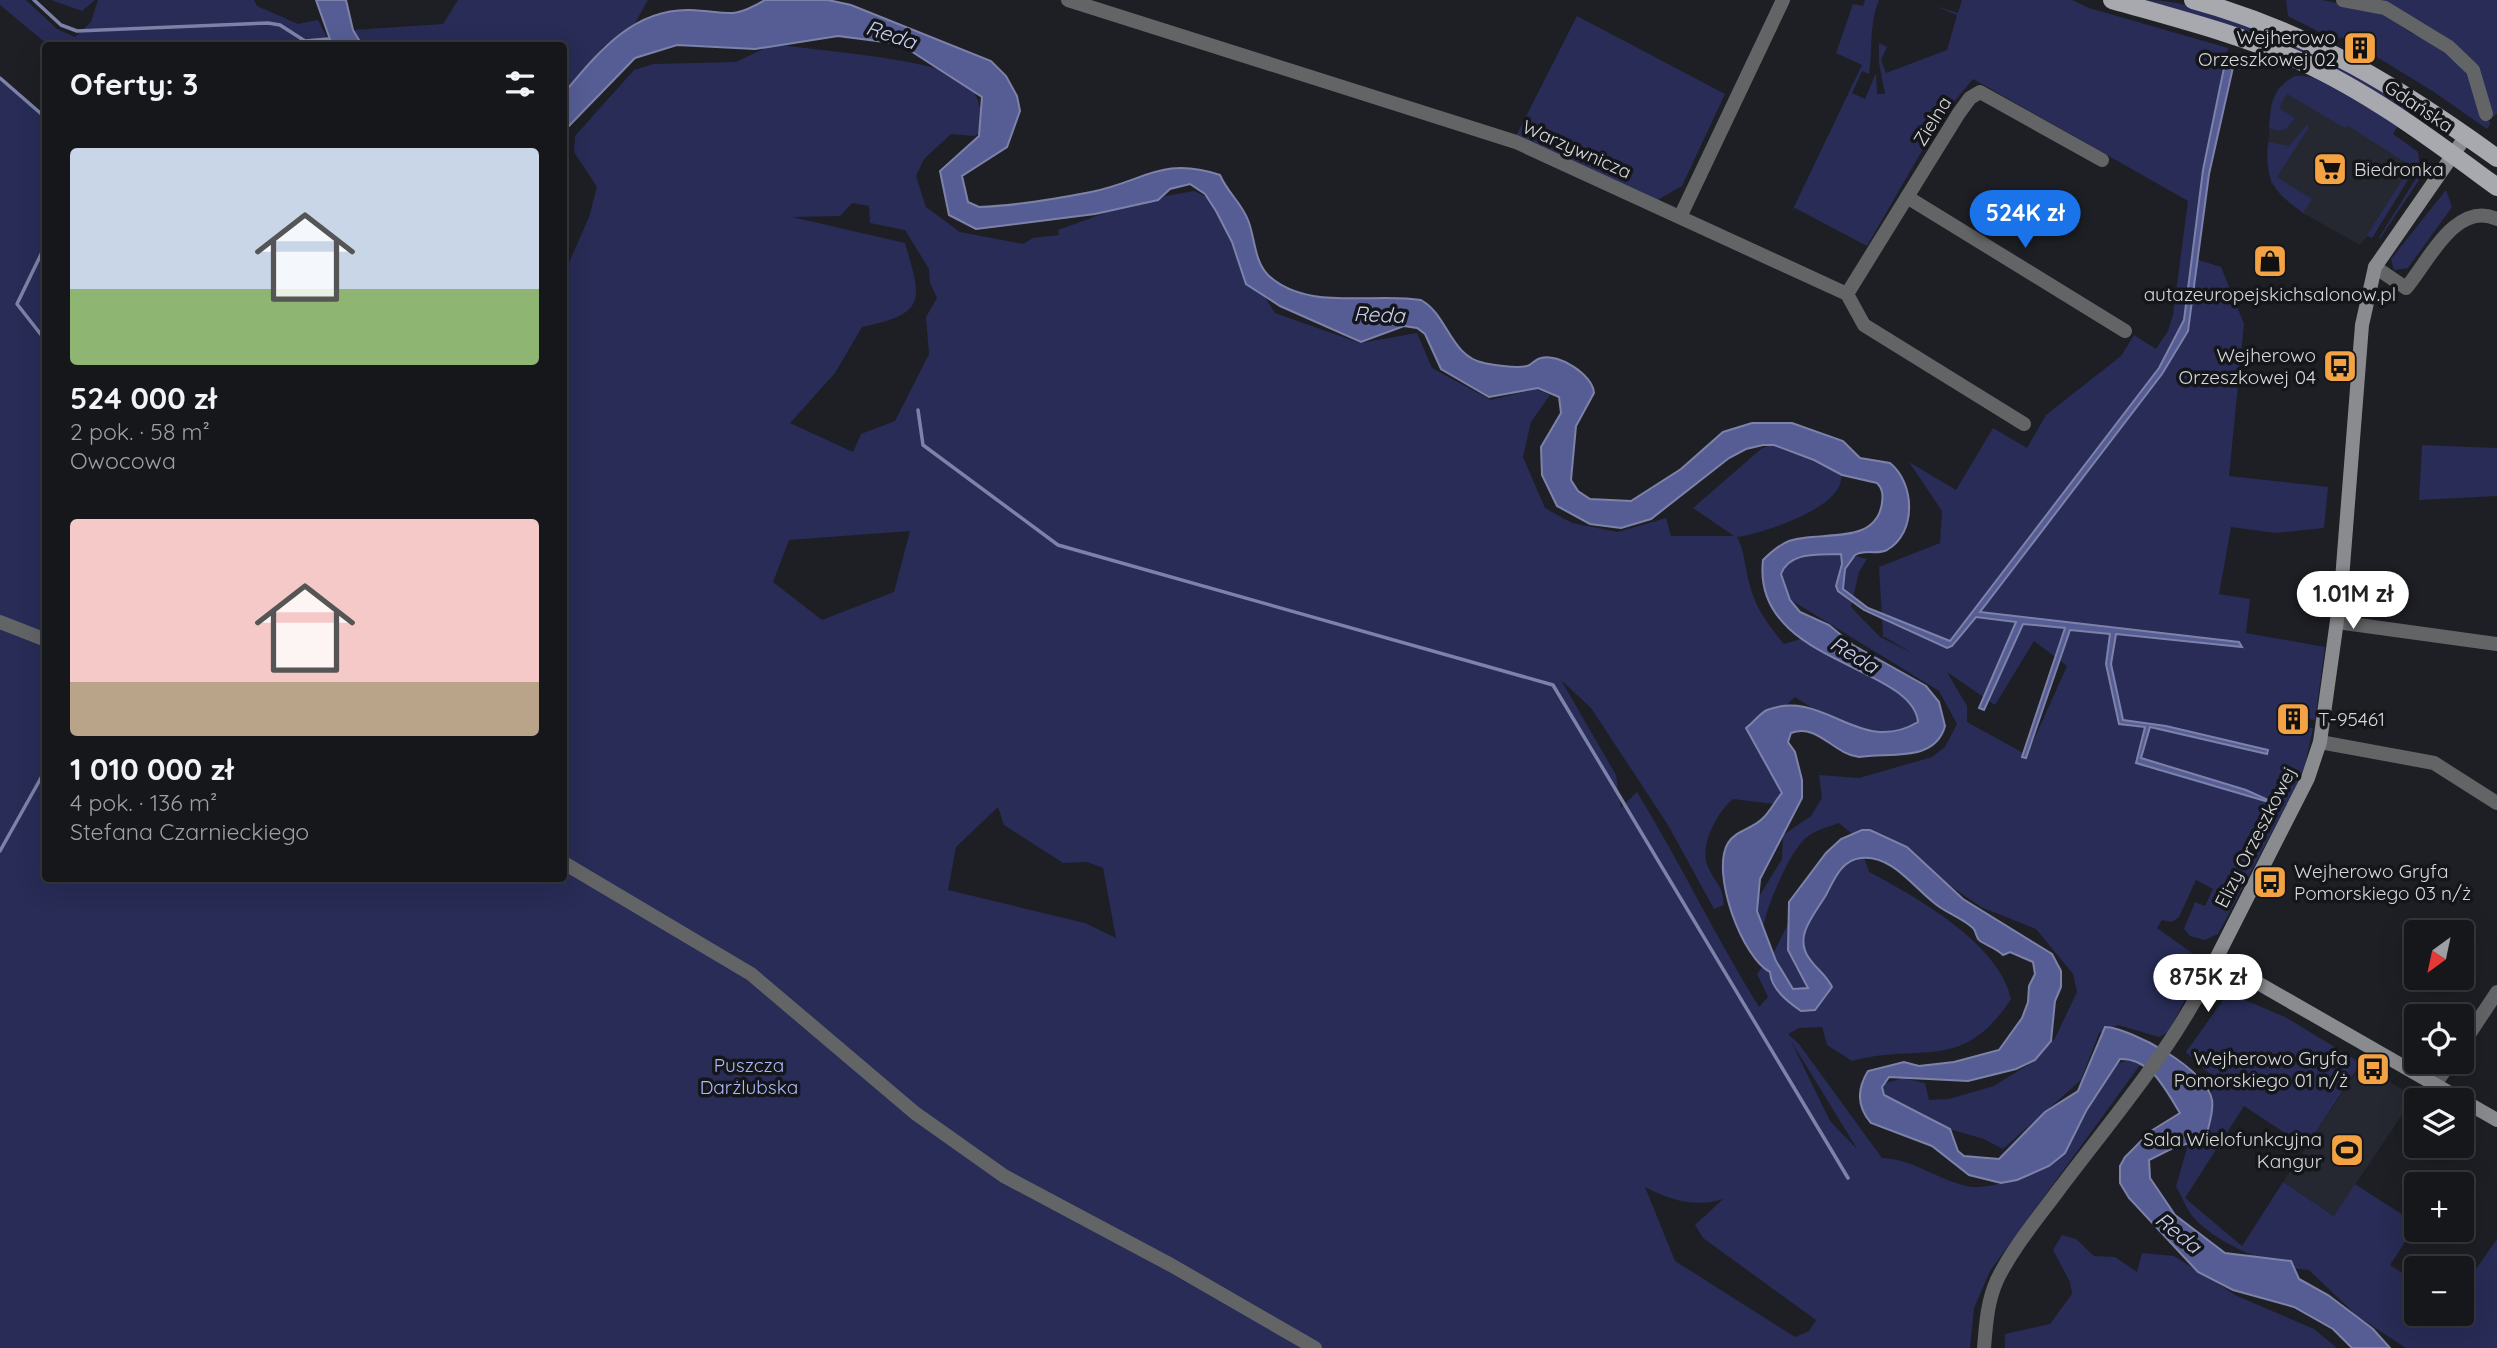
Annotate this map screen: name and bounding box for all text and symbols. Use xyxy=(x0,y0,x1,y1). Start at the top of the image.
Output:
water label: Reda xyxy=(863,14,921,55)
place label: Wejherowo Orzeszkowej 02 xyxy=(2198,25,2336,71)
building icon: Wejherowo Orzeszkowej 02 xyxy=(2341,29,2379,67)
text: Oferty: 3 xyxy=(70,65,198,103)
icon: filters xyxy=(501,65,539,103)
street label: Gdańska xyxy=(2380,74,2458,138)
street label: Zielna xyxy=(1908,92,1956,150)
street label: Warzywnicza xyxy=(1519,114,1635,184)
supermarket icon: Biedronka xyxy=(2311,150,2349,188)
place label: Biedronka xyxy=(2354,157,2444,181)
pin: 524K zł xyxy=(1960,190,2090,250)
icon: home xyxy=(242,194,368,320)
text: 524K zł xyxy=(1986,198,2064,227)
shop icon: autazeuropejskichsalonow.pl xyxy=(2251,242,2289,280)
place label: autazeuropejskichsalonow.pl xyxy=(2144,282,2396,306)
water label: Reda xyxy=(1353,300,1406,328)
place label: Wejherowo Orzeszkowej 04 xyxy=(2179,343,2316,389)
bus stop icon: Wejherowo Orzeszkowej 04 xyxy=(2321,347,2359,385)
text: 524 000 zł xyxy=(70,379,217,417)
text: 2 pok. · 58 m² xyxy=(70,417,210,446)
text: Owocowa xyxy=(70,446,176,475)
icon: home xyxy=(242,565,368,691)
pin: 1.01M zł xyxy=(2281,572,2425,631)
text: 1.01M zł xyxy=(2313,579,2393,608)
water label: Reda xyxy=(1826,630,1884,679)
building icon: T-95461 xyxy=(2274,700,2312,738)
place label: T-95461 xyxy=(2318,707,2385,731)
text: 1 010 000 zł xyxy=(70,750,233,788)
street label: Elizy Orzeszkowej xyxy=(2209,762,2301,912)
text: 4 pok. · 136 m² xyxy=(70,788,217,817)
text: Stefana Czarnieckiego xyxy=(70,817,309,846)
place label: Wejherowo Gryfa Pomorskiego 03 n/ż xyxy=(2294,859,2471,905)
bus stop icon: Wejherowo Gryfa Pomorskiego 03 n/ż xyxy=(2251,863,2289,901)
north arrow xyxy=(2404,920,2474,990)
map controls xyxy=(2404,920,2474,1326)
pin: 875K zł xyxy=(2143,954,2273,1014)
text: 875K zł xyxy=(2169,962,2247,991)
button: locate xyxy=(2404,1004,2474,1074)
place label: Wejherowo Gryfa Pomorskiego 01 n/ż xyxy=(2174,1046,2348,1092)
bus stop icon: Wejherowo Gryfa Pomorskiego 01 n/ż xyxy=(2354,1050,2392,1088)
park label: Puszcza Darżlubska xyxy=(700,1053,798,1099)
button: layers xyxy=(2404,1088,2474,1158)
place label: Sala Wielofunkcyjna Kangur xyxy=(2143,1127,2323,1173)
sports icon: Sala Wielofunkcyjna Kangur xyxy=(2328,1131,2366,1169)
button: + xyxy=(2404,1172,2474,1242)
water label: Reda xyxy=(2151,1206,2208,1259)
button: − xyxy=(2404,1256,2474,1326)

